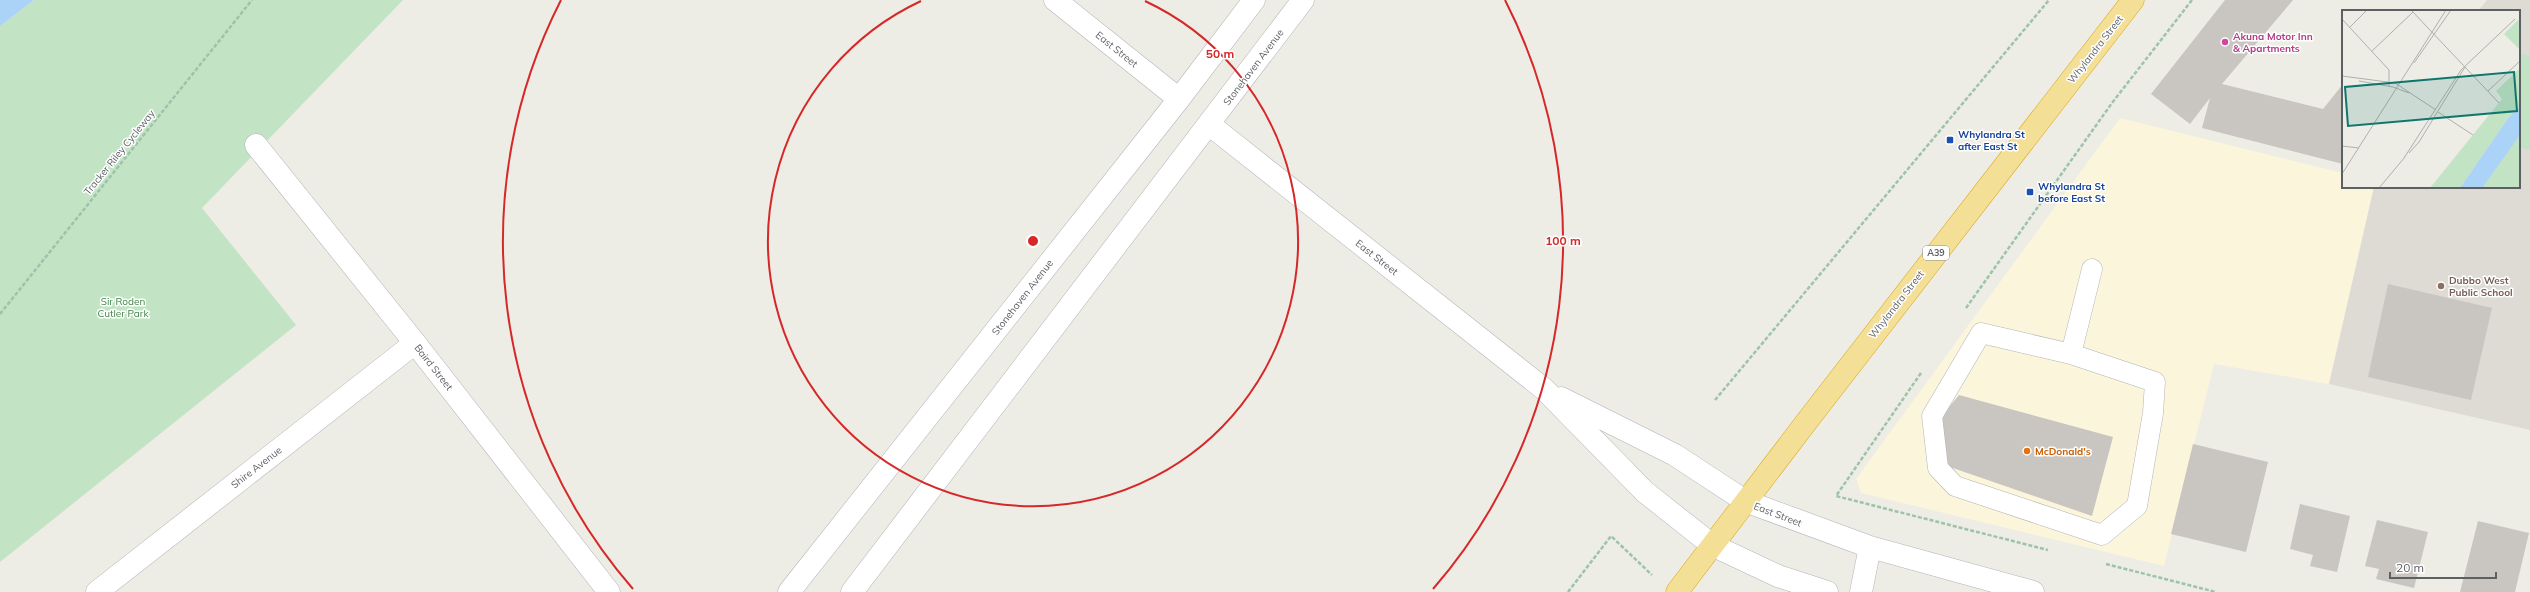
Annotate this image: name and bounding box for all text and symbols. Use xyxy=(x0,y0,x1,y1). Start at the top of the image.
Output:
inset map xyxy=(2342,10,2520,188)
street label: Whylandra Street xyxy=(2065,12,2126,86)
street label: Stonehaven Avenue xyxy=(1220,26,1286,108)
street label: East Street xyxy=(1093,28,1141,71)
place label: Akuna Motor Inn & Apartments xyxy=(2233,30,2313,55)
marker: Akuna Motor Inn & Apartments xyxy=(2220,37,2230,47)
text: 50 m xyxy=(1206,46,1234,61)
street label: Tracker Riley Cycleway xyxy=(81,107,158,198)
place label: Whylandra St after East St xyxy=(1958,128,2025,153)
marker: Whylandra St after East St xyxy=(1945,135,1955,145)
place label: Whylandra St before East St xyxy=(2038,180,2105,205)
marker: Whylandra St before East St xyxy=(2025,187,2035,197)
text: 100 m xyxy=(1545,233,1581,248)
centre of rings xyxy=(1026,234,1040,248)
street label: East Street xyxy=(1353,237,1401,278)
road number: A39 xyxy=(1923,246,1949,260)
street label: Stonehaven Avenue xyxy=(989,257,1056,338)
street label: Whylandra Street xyxy=(1866,267,1927,341)
place label: Dubbo West Public School xyxy=(2449,274,2513,299)
marker: Dubbo West Public School xyxy=(2436,281,2446,291)
park label: Sir Roden Cutler Park xyxy=(97,295,149,320)
street label: Baird Street xyxy=(412,342,456,393)
street label: Shire Avenue xyxy=(228,444,284,491)
place label: McDonald's xyxy=(2035,445,2091,458)
marker: McDonald's xyxy=(2022,446,2032,456)
street label: East Street xyxy=(1752,499,1804,530)
scale bar xyxy=(2390,554,2496,580)
text: 20 m xyxy=(2396,560,2424,575)

